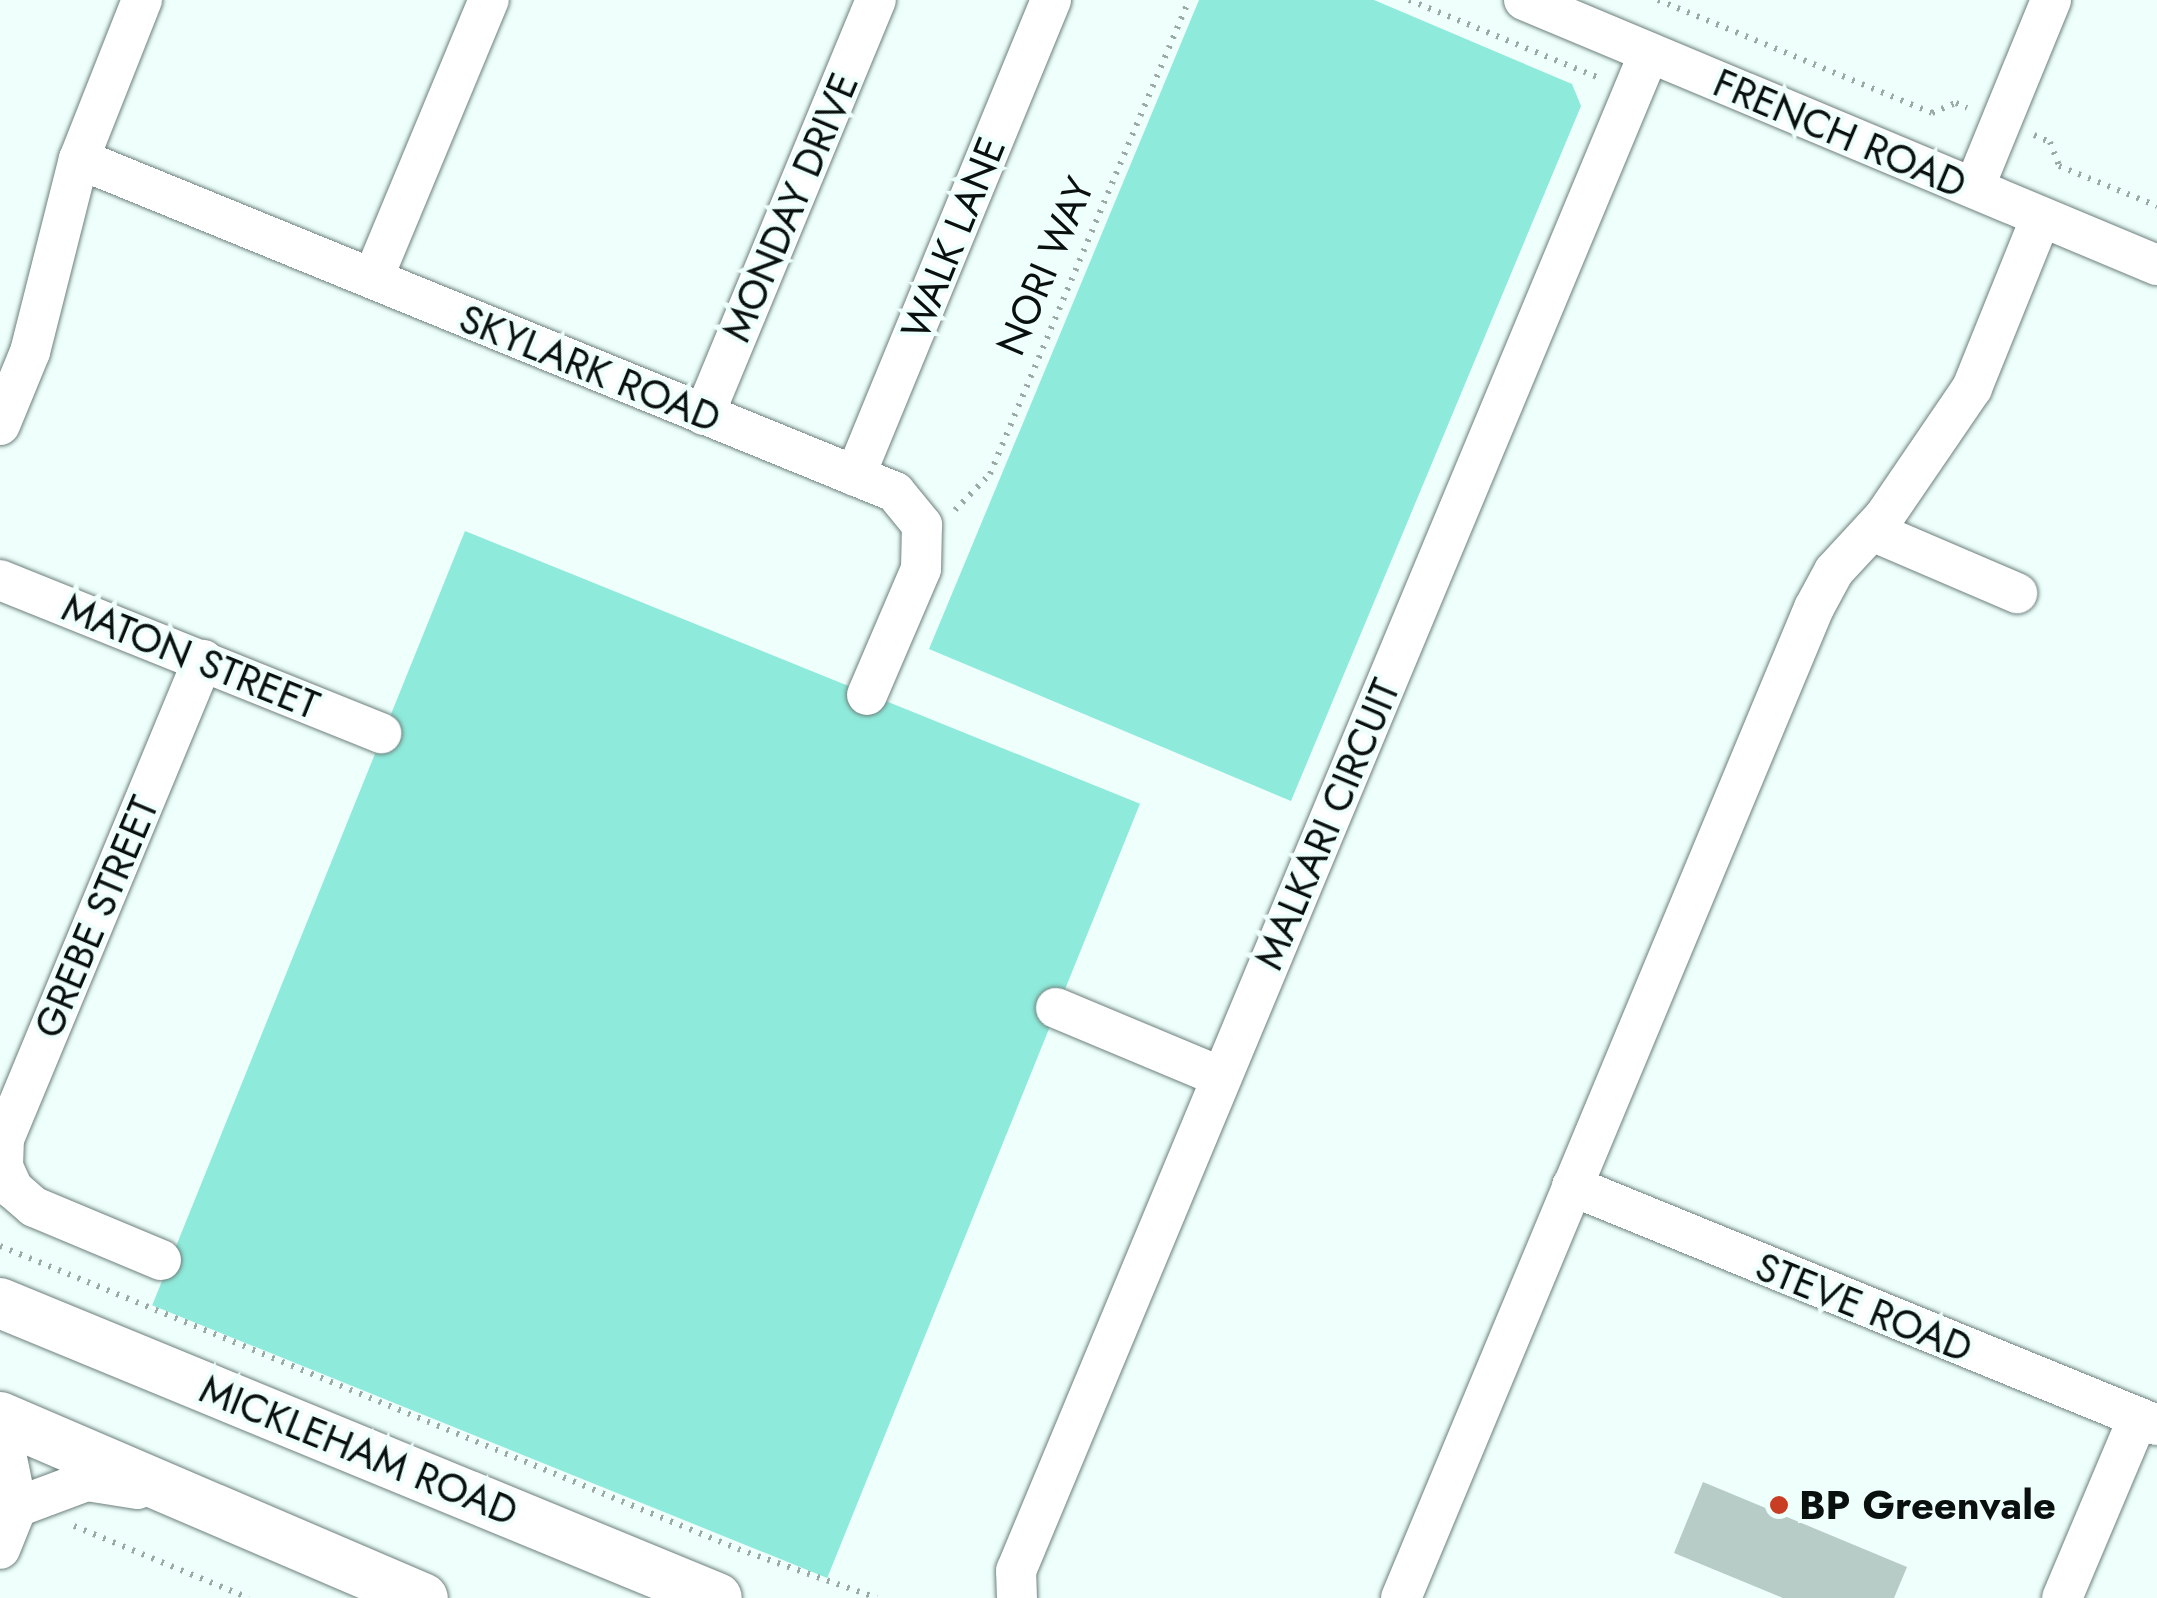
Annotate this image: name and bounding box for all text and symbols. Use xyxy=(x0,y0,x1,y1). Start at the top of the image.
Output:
street label: FRENCH ROAD xyxy=(1706,58,1974,208)
street label: MONDAY DRIVE xyxy=(712,66,868,348)
street label: WALK LANE xyxy=(891,130,1015,346)
street label: NORI WAY xyxy=(986,170,1104,362)
street label: SKYLARK ROAD xyxy=(453,294,727,442)
street label: MATON STREET xyxy=(56,583,326,729)
street label: MALKARI CIRCUIT xyxy=(1244,672,1410,976)
street label: GREBE STREET xyxy=(24,789,168,1045)
street label: STEVE ROAD xyxy=(1749,1242,1979,1372)
street label: MICKLEHAM ROAD xyxy=(193,1364,525,1536)
place label: BP Greenvale xyxy=(1799,1481,2056,1529)
marker: BP Greenvale xyxy=(1768,1494,1790,1516)

